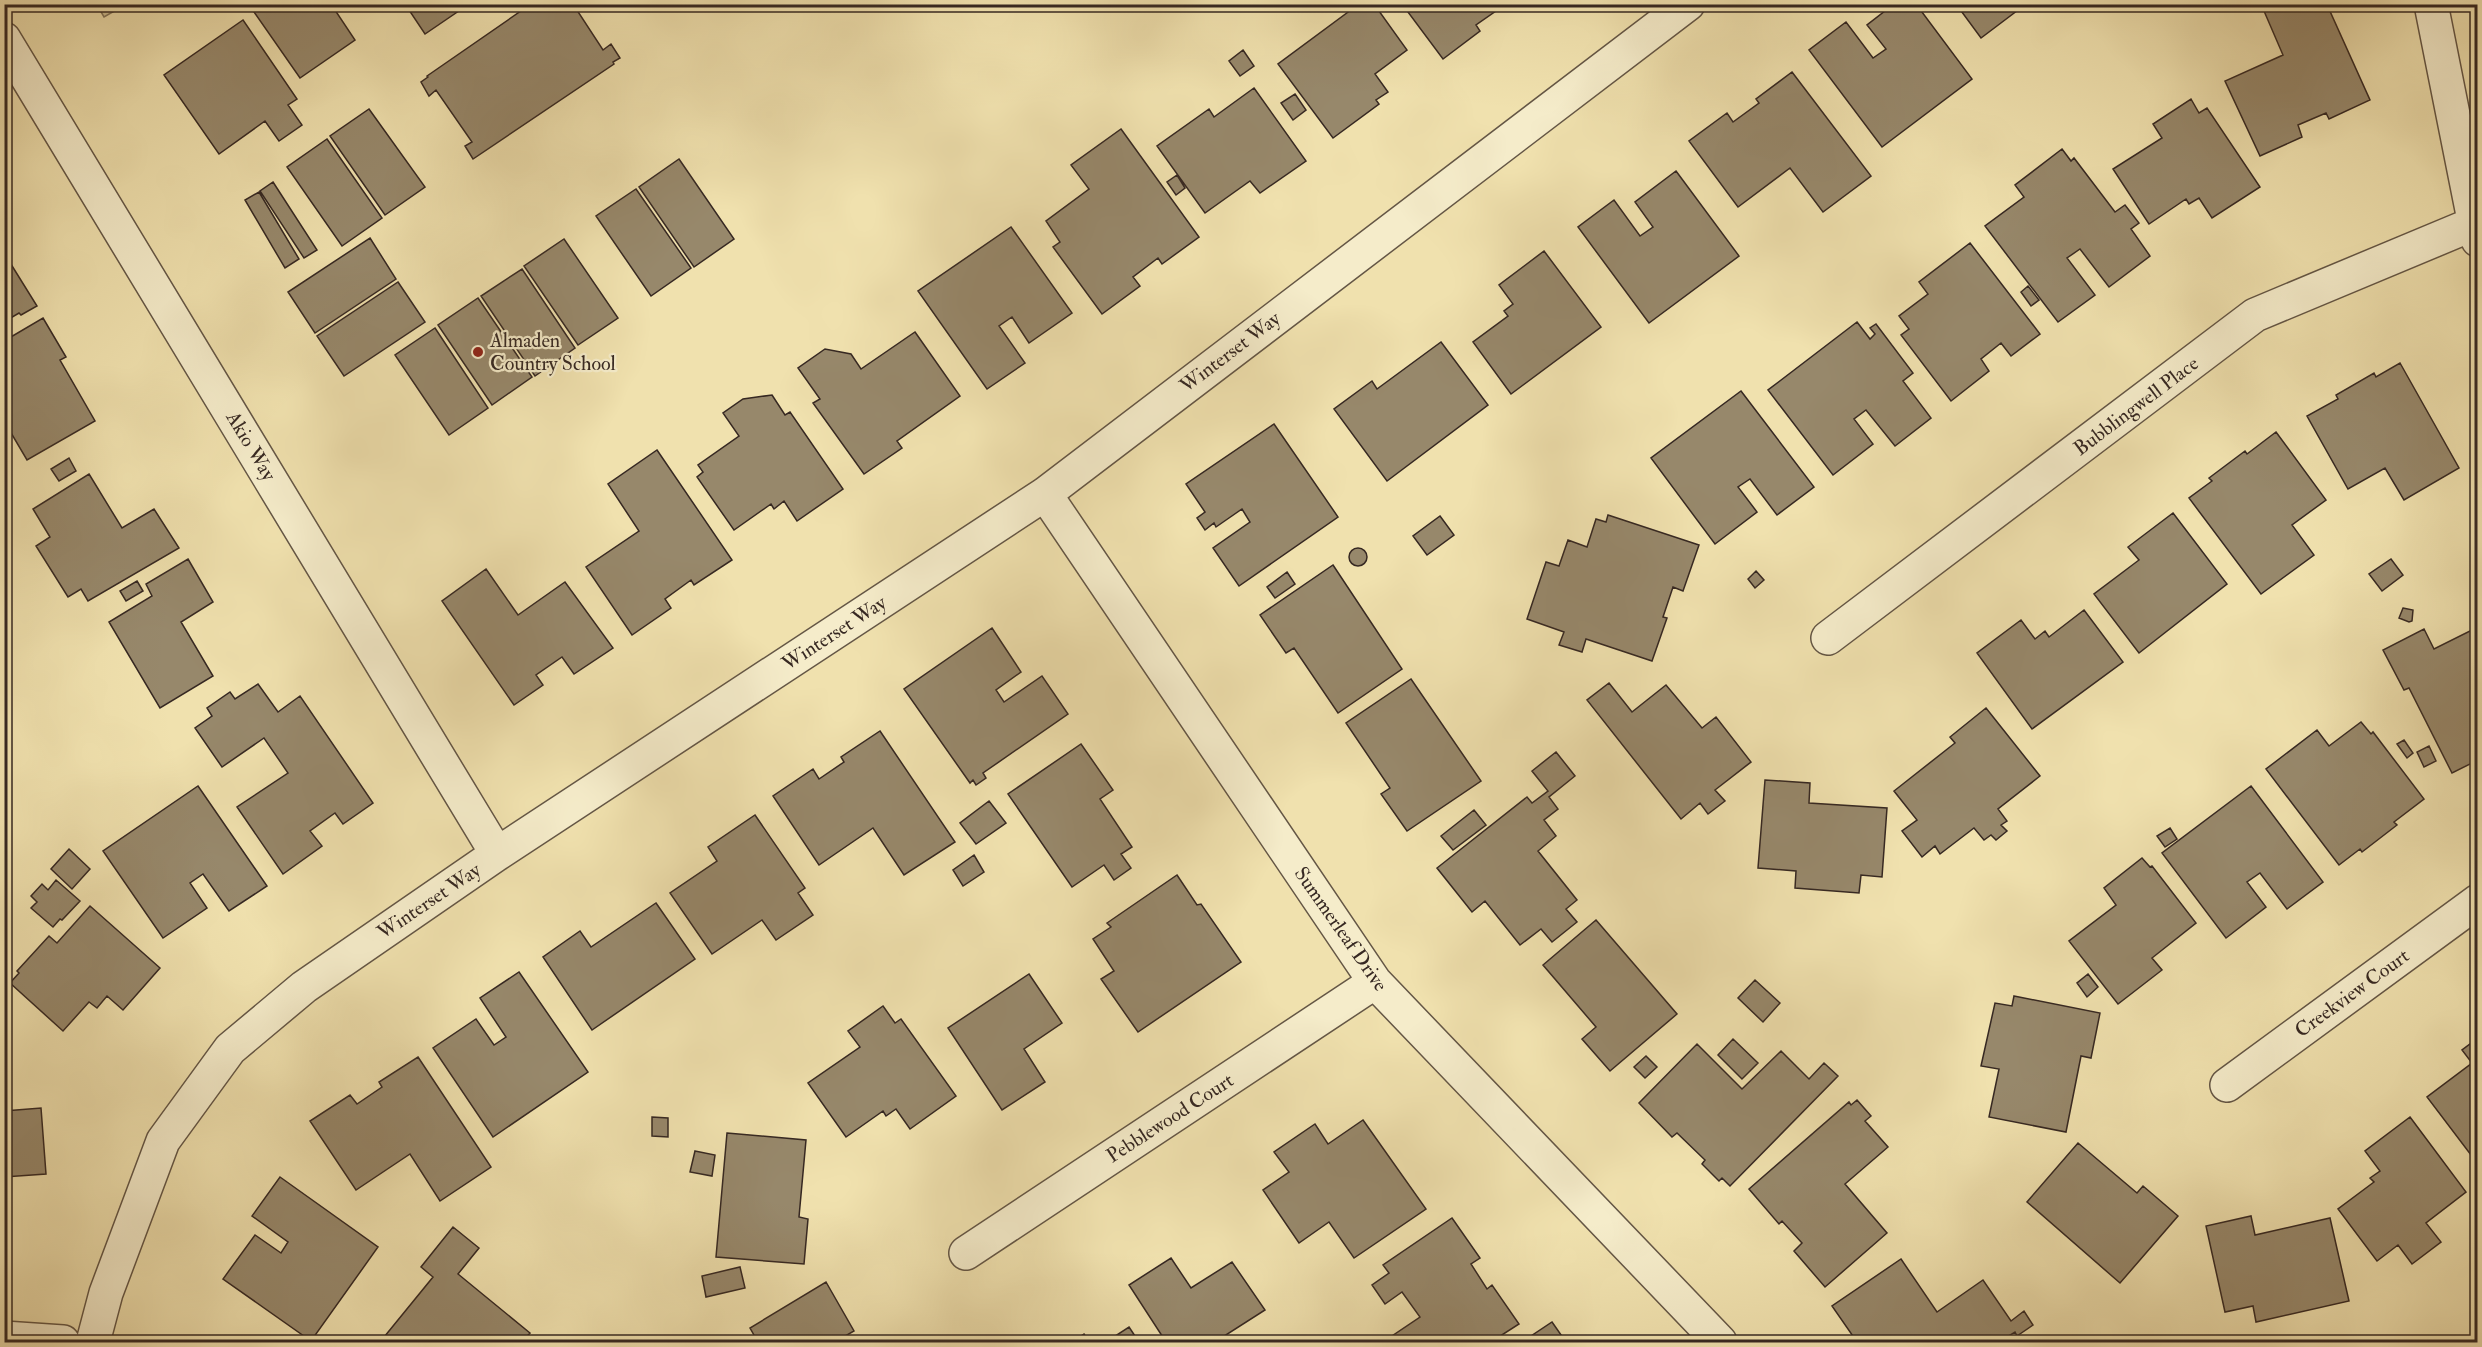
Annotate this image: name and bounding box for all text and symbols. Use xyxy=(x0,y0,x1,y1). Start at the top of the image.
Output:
street label: Winterset Way xyxy=(1174,305,1286,399)
place label: Almaden Country School xyxy=(489,328,616,376)
marker: Almaden Country School xyxy=(471,345,485,359)
street label: Bubblingwell Place xyxy=(2069,351,2203,461)
street label: Akio Way xyxy=(220,406,282,486)
street label: Winterset Way xyxy=(776,589,892,677)
street label: Winterset Way xyxy=(372,857,487,945)
street label: Summerleaf Drive xyxy=(1289,862,1393,996)
street label: Creekview Court xyxy=(2290,943,2415,1043)
street label: Pebblewood Court xyxy=(1102,1067,1239,1168)

